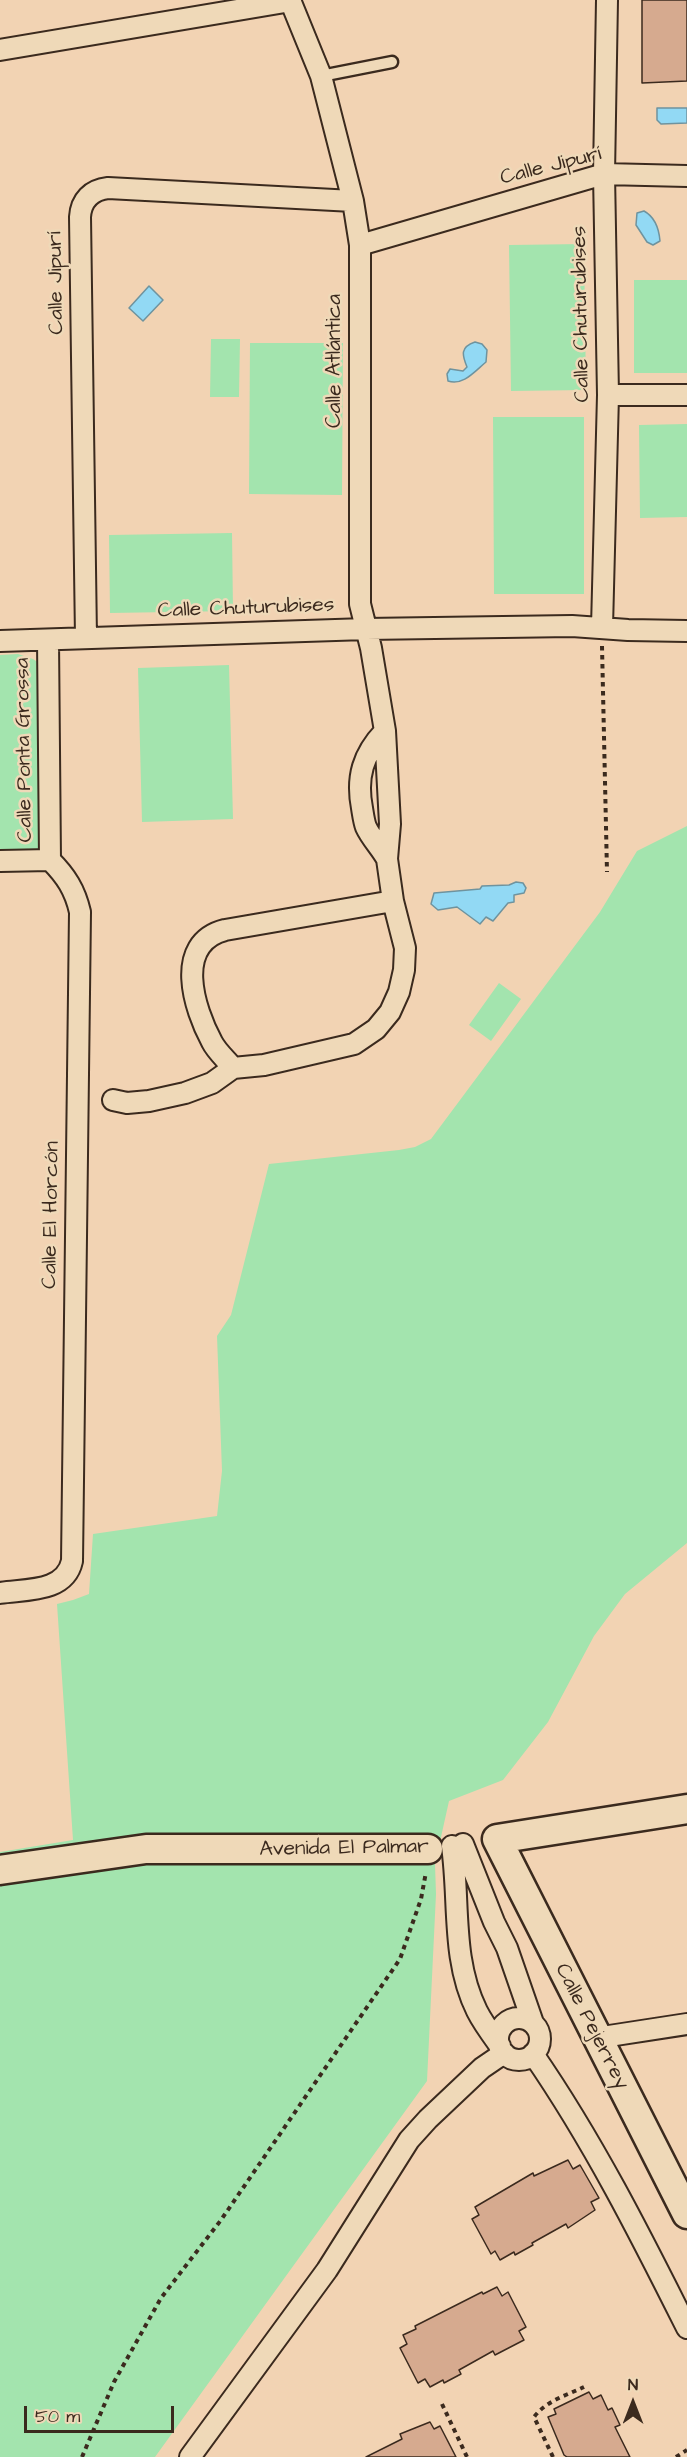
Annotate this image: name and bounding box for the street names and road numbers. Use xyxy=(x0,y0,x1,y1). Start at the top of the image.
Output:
street label: Calle Jipurí xyxy=(498,142,604,192)
street label: Calle Chuturubises xyxy=(568,225,596,403)
street label: Calle Jipurí xyxy=(44,231,70,335)
street label: Calle Atlántica xyxy=(323,294,349,428)
street label: Calle Chuturubises xyxy=(157,593,335,625)
street label: Calle Ponta Grossa xyxy=(11,657,39,843)
street label: Calle El Horcón xyxy=(38,1141,66,1289)
street label: Avenida El Palmar xyxy=(259,1835,429,1863)
street label: Calle Pejerrey xyxy=(548,1960,634,2094)

